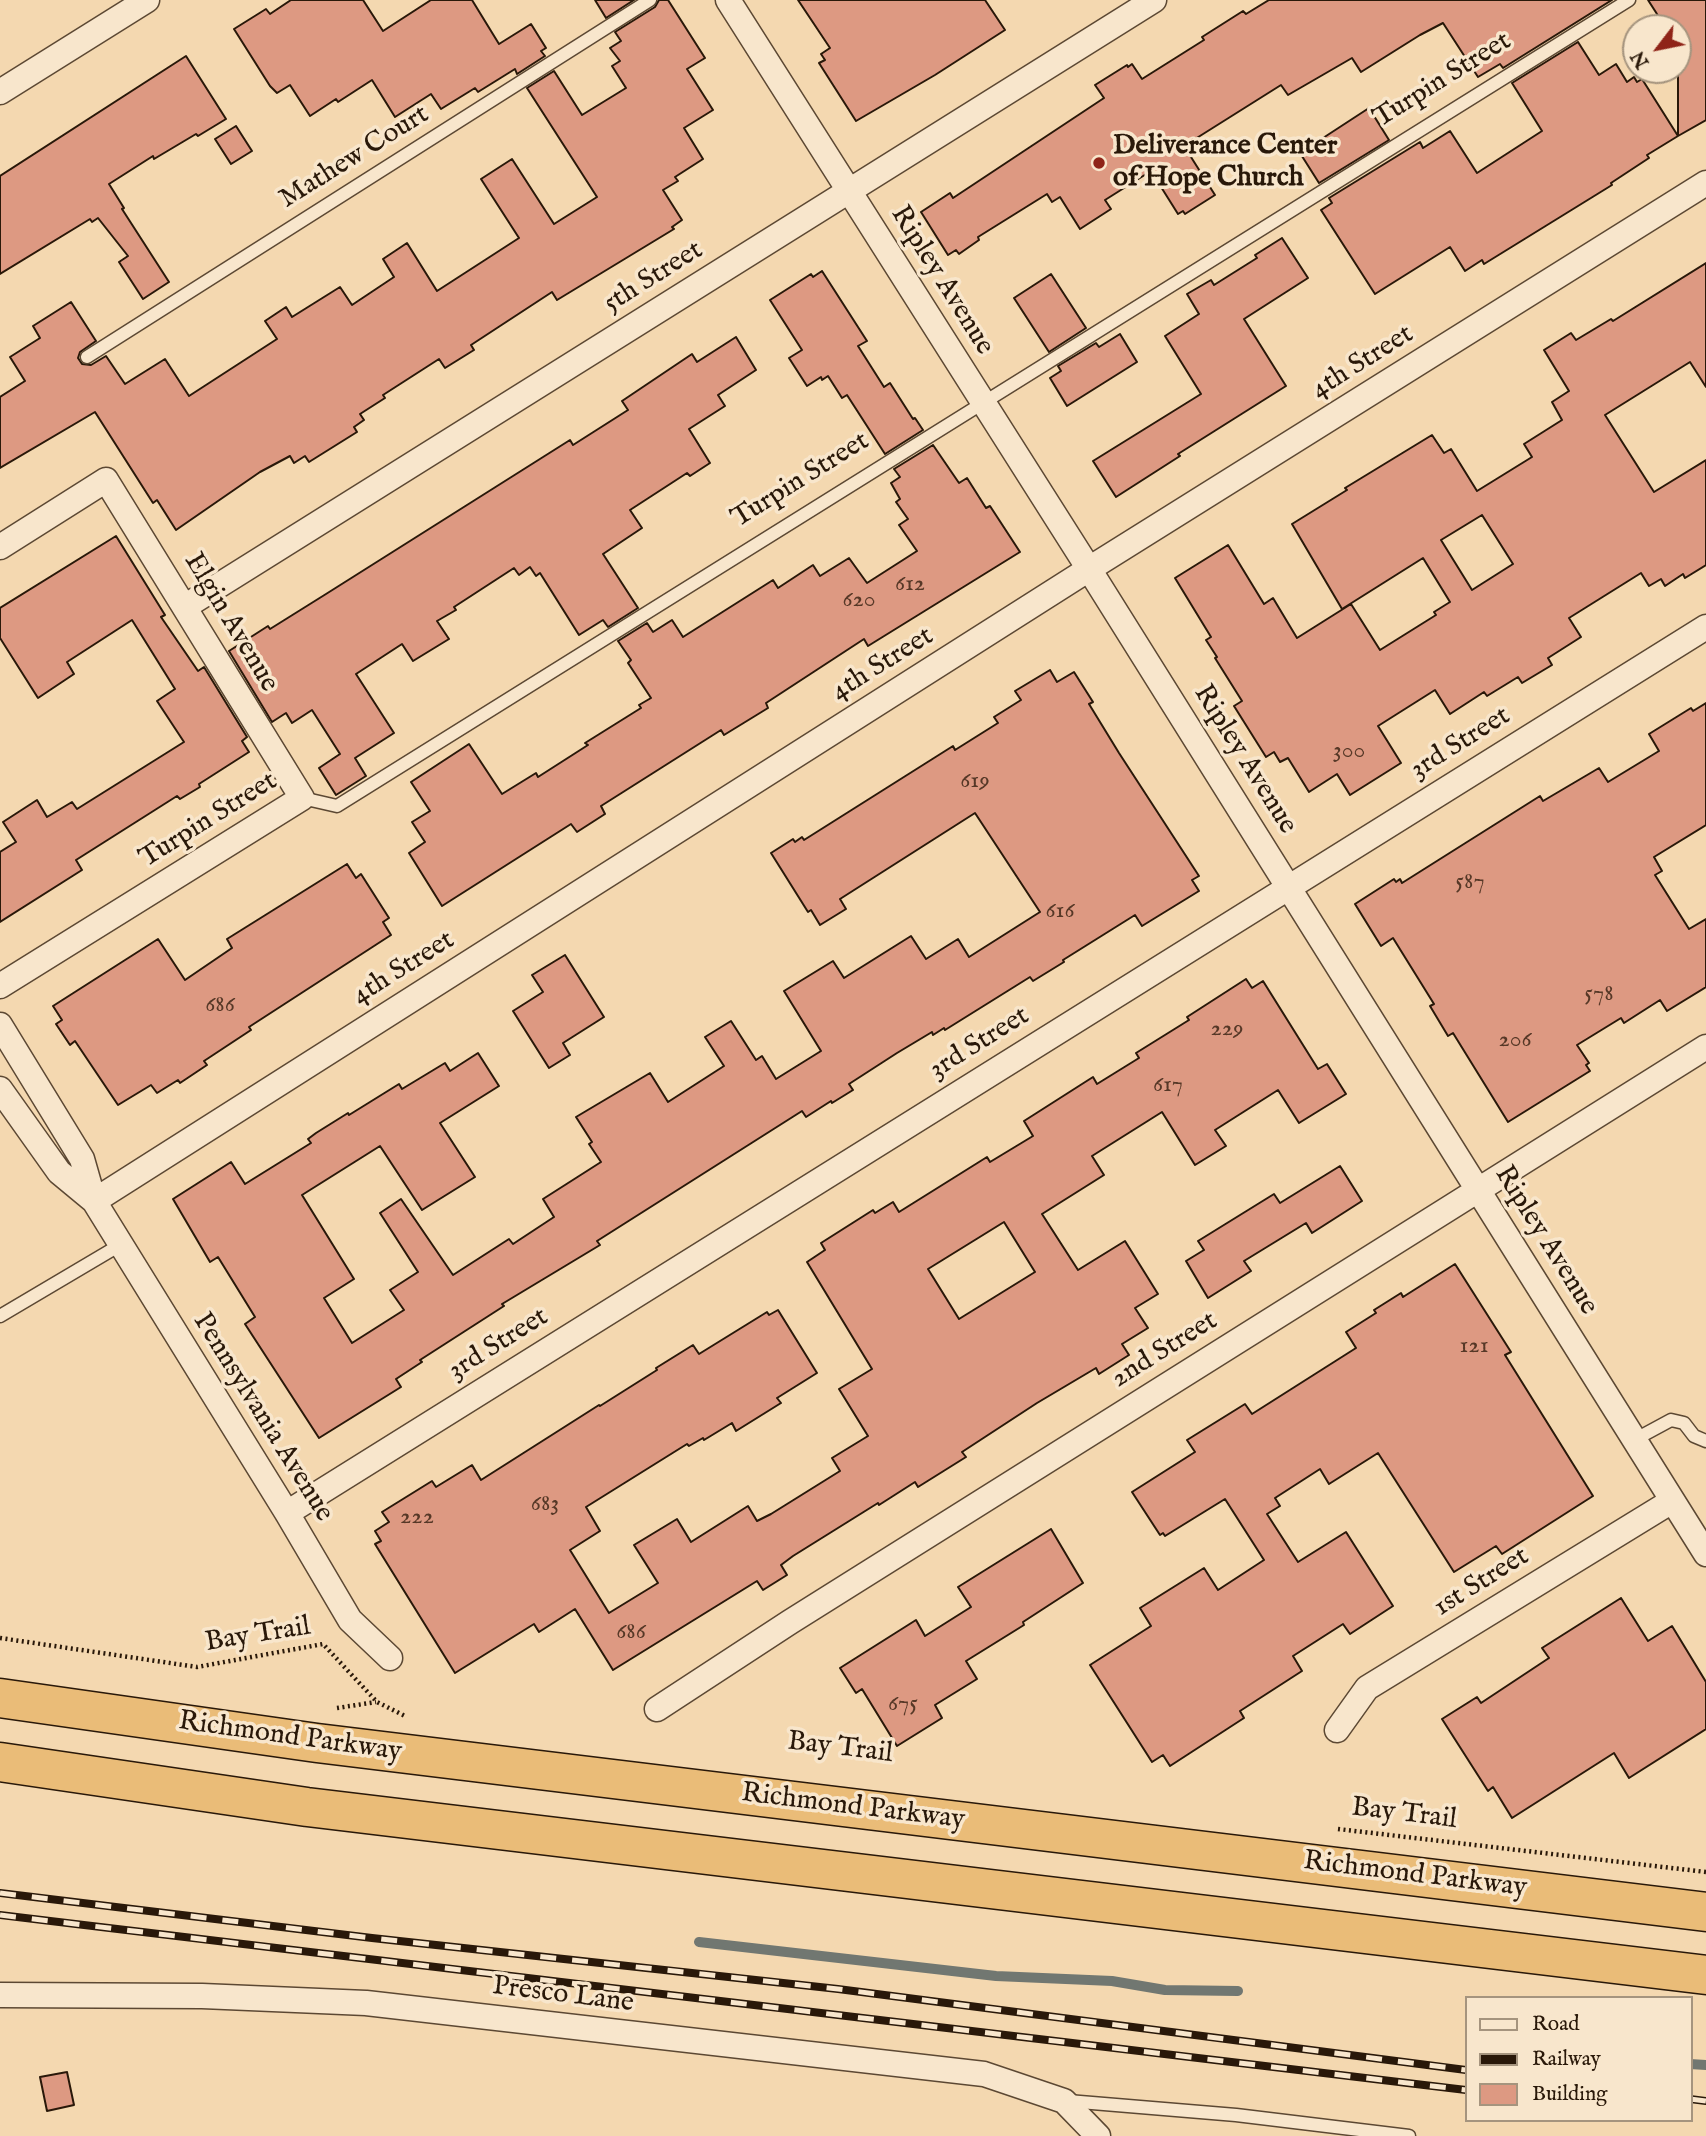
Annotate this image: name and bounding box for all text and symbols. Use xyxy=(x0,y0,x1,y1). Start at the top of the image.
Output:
north arrow xyxy=(1622,14,1692,84)
street label: Turpin Street xyxy=(1368,25,1518,137)
text: N xyxy=(1626,46,1655,72)
street label: Mathew Court xyxy=(274,99,436,217)
place label: Deliverance Center of Hope Church xyxy=(1113,130,1337,196)
marker: Deliverance Center of Hope Church xyxy=(1091,155,1107,171)
street label: Ripley Avenue xyxy=(882,200,1000,362)
street label: 5th Street xyxy=(598,235,710,321)
street label: 4th Street xyxy=(1306,319,1420,407)
street label: Turpin Street xyxy=(726,425,876,537)
street label: Elgin Avenue xyxy=(175,547,285,699)
house number: 612 xyxy=(895,571,925,599)
house number: 620 xyxy=(842,587,876,615)
street label: 4th Street xyxy=(826,621,940,709)
street label: Ripley Avenue xyxy=(1185,679,1303,841)
street label: 3rd Street xyxy=(1405,700,1517,788)
house number: 300 xyxy=(1333,738,1365,766)
street label: Turpin Street xyxy=(134,765,284,877)
house number: 619 xyxy=(960,768,990,796)
house number: 587 xyxy=(1455,869,1485,897)
house number: 616 xyxy=(1045,898,1075,926)
street label: 4th Street xyxy=(347,925,461,1013)
house number: 578 xyxy=(1584,981,1614,1009)
house number: 686 xyxy=(205,992,235,1020)
street label: 3rd Street xyxy=(924,1000,1036,1088)
house number: 229 xyxy=(1210,1016,1244,1044)
house number: 206 xyxy=(1498,1027,1532,1055)
house number: 617 xyxy=(1153,1072,1183,1100)
street label: Ripley Avenue xyxy=(1486,1160,1604,1322)
street label: 3rd Street xyxy=(443,1301,555,1389)
street label: 2nd Street xyxy=(1106,1305,1224,1397)
street label: Pennsylvania Avenue xyxy=(184,1307,340,1529)
house number: 121 xyxy=(1459,1333,1489,1361)
house number: 683 xyxy=(531,1491,559,1519)
house number: 222 xyxy=(400,1504,434,1532)
street label: 1st Street xyxy=(1428,1541,1536,1625)
street label: Bay Trail xyxy=(203,1611,313,1661)
house number: 686 xyxy=(616,1619,646,1647)
house number: 675 xyxy=(888,1691,918,1719)
street label: Richmond Parkway xyxy=(176,1706,404,1770)
street label: Bay Trail xyxy=(785,1726,895,1772)
street label: Richmond Parkway xyxy=(739,1778,967,1838)
street label: Bay Trail xyxy=(1349,1792,1459,1838)
street label: Richmond Parkway xyxy=(1301,1846,1529,1906)
street label: Presco Lane xyxy=(490,1971,636,2021)
legend xyxy=(1464,1996,1692,2122)
text: Road xyxy=(1532,2011,1579,2038)
text: Railway xyxy=(1532,2046,1601,2073)
text: Building xyxy=(1532,2081,1607,2108)

